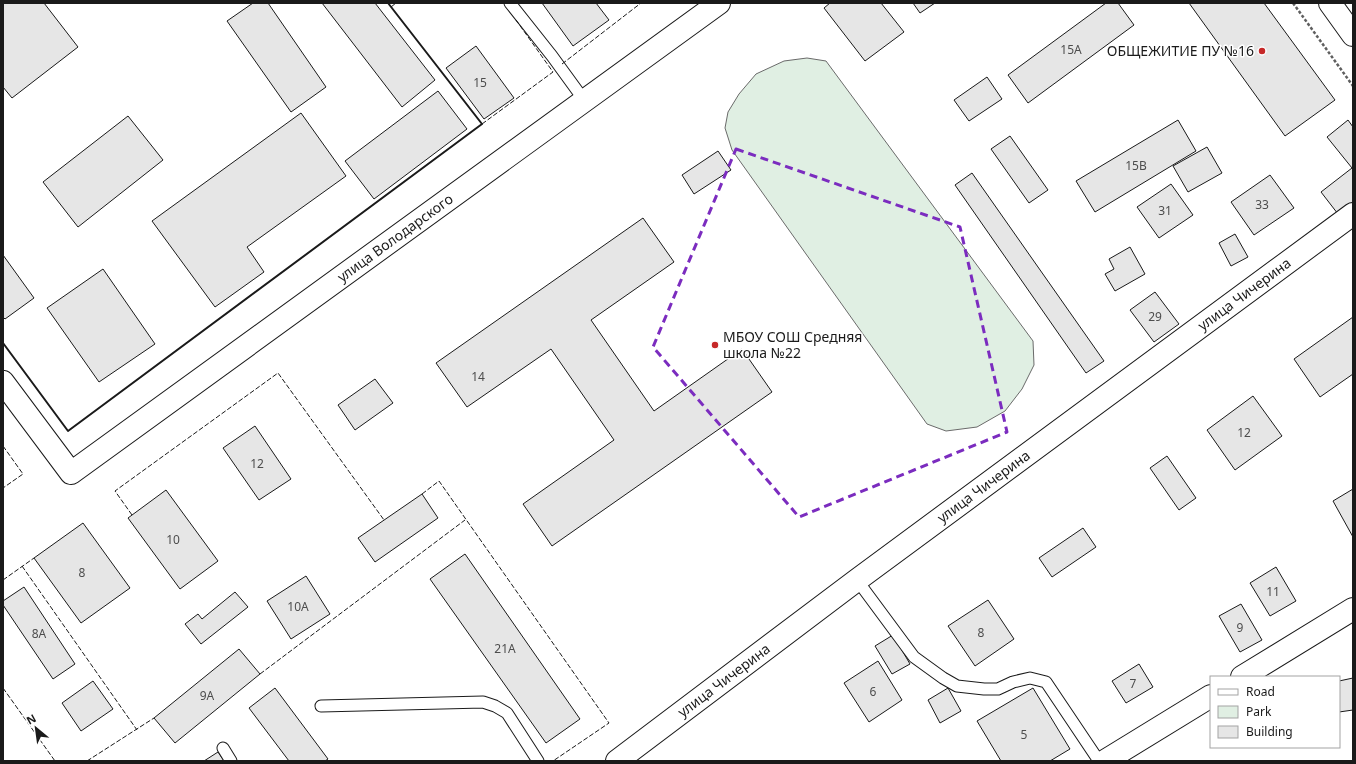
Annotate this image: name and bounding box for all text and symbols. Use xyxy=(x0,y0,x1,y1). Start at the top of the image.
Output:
house number: 15А xyxy=(1060,41,1082,58)
place label: ОБЩЕЖИТИЕ ПУ №16 xyxy=(1107,41,1254,60)
marker: ОБЩЕЖИТИЕ ПУ №16 xyxy=(1257,46,1267,56)
house number: 15 xyxy=(473,74,487,91)
house number: 15В xyxy=(1125,157,1147,174)
street label: улица Володарского xyxy=(333,189,457,286)
house number: 33 xyxy=(1255,196,1269,213)
house number: 31 xyxy=(1158,202,1172,219)
street label: улица Чичерина xyxy=(1194,253,1294,334)
house number: 29 xyxy=(1148,308,1162,325)
place label: МБОУ СОШ Средняя школа №22 xyxy=(723,327,862,362)
marker: МБОУ СОШ Средняя школа №22 xyxy=(710,340,720,350)
house number: 14 xyxy=(471,368,485,385)
house number: 12 xyxy=(1237,424,1251,441)
street label: улица Чичерина xyxy=(933,446,1034,527)
house number: 12 xyxy=(250,455,264,472)
house number: 10 xyxy=(166,531,180,548)
house number: 8 xyxy=(79,564,86,581)
house number: 11 xyxy=(1266,583,1280,600)
house number: 10А xyxy=(287,598,309,615)
house number: 9 xyxy=(1237,619,1244,636)
house number: 8 xyxy=(978,624,985,641)
house number: 8А xyxy=(32,625,47,642)
street label: улица Чичерина xyxy=(674,639,774,721)
house number: 21А xyxy=(494,640,516,657)
house number: 7 xyxy=(1130,675,1137,692)
legend xyxy=(1210,676,1340,748)
house number: 6 xyxy=(870,683,877,700)
text: Road xyxy=(1246,683,1275,700)
house number: 9А xyxy=(200,687,215,704)
text: Park xyxy=(1246,703,1272,720)
north arrow xyxy=(16,708,56,748)
text: N xyxy=(23,710,38,728)
text: Building xyxy=(1246,723,1293,740)
house number: 5 xyxy=(1021,726,1028,743)

